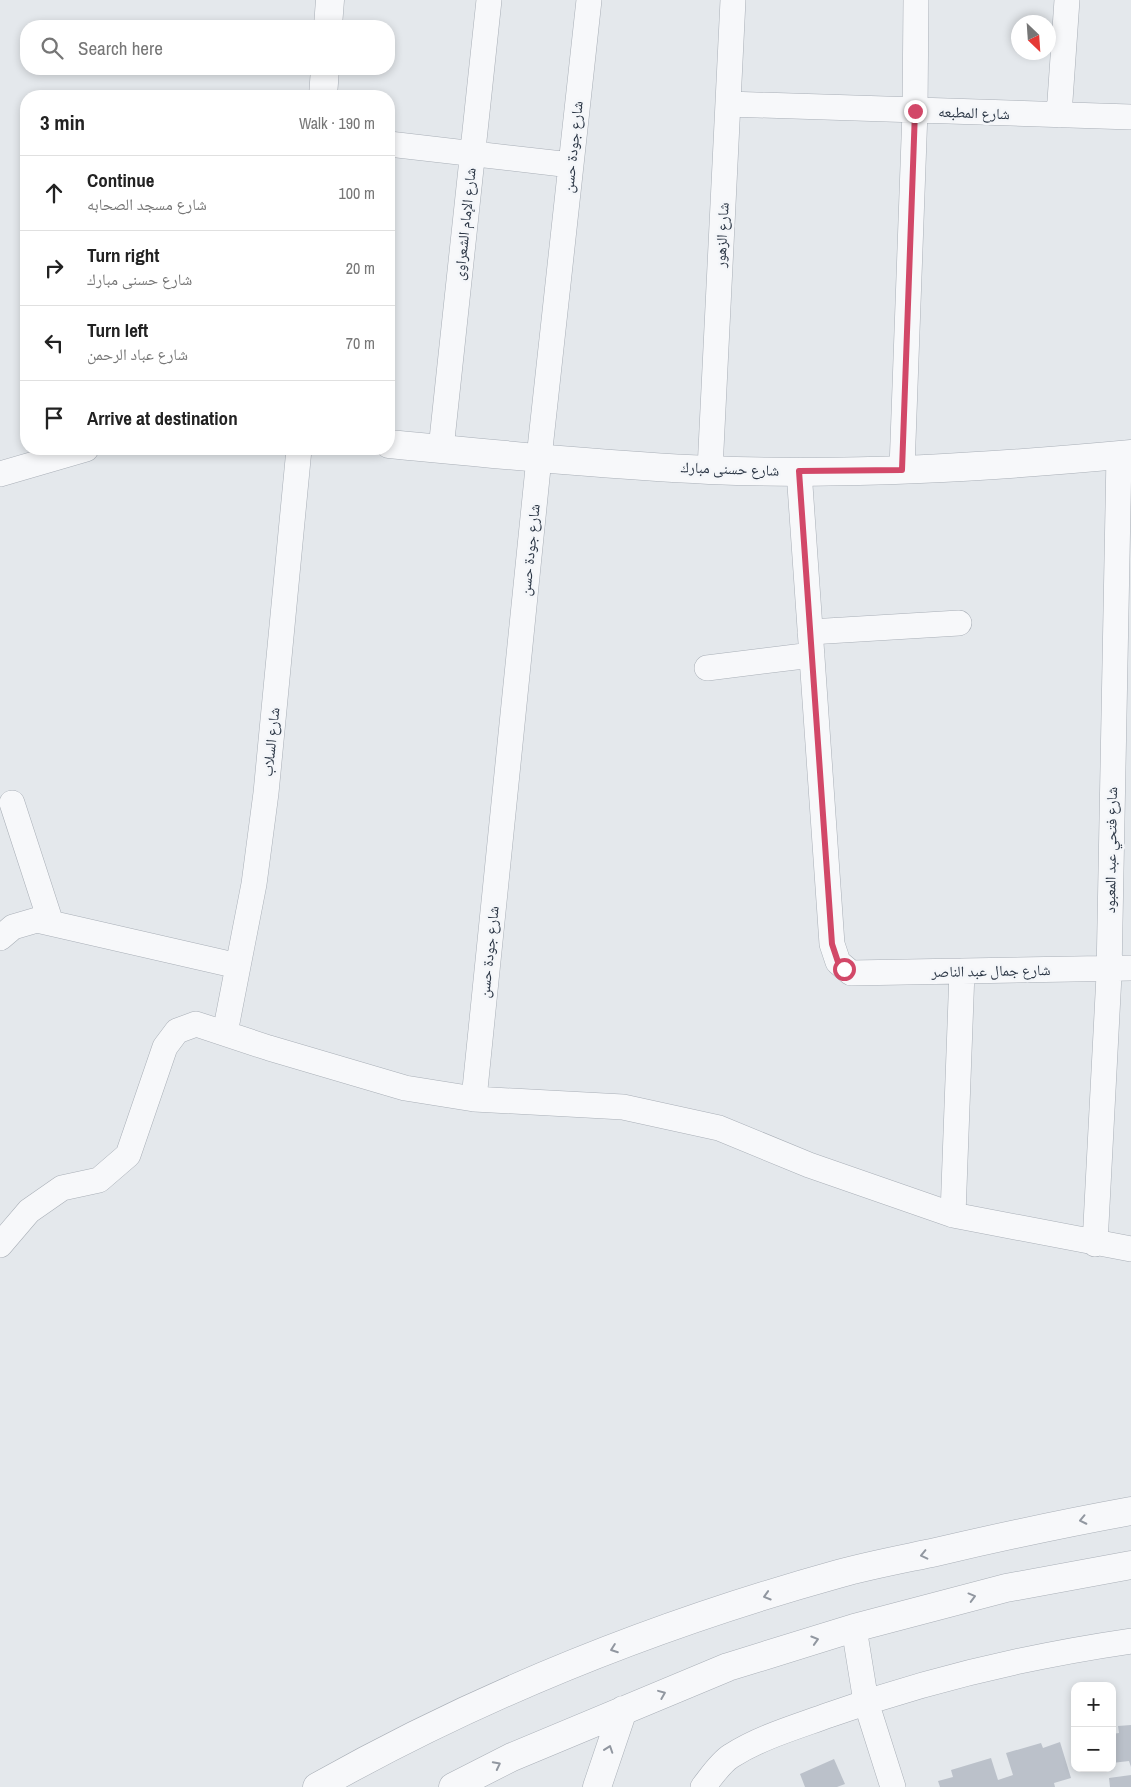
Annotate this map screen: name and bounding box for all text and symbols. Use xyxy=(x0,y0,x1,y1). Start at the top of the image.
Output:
north arrow xyxy=(1011,15,1056,60)
search box xyxy=(20,20,395,75)
icon: search xyxy=(38,34,66,62)
text: Search here xyxy=(78,35,163,61)
street label: شارع جودة حسن xyxy=(557,100,588,194)
route end xyxy=(904,100,927,123)
street label: شارع المطبعه xyxy=(938,101,1010,124)
text: 3 min xyxy=(40,108,85,137)
text: Walk · 190 m xyxy=(299,112,375,134)
street label: شارع الإمام الشعراوى xyxy=(448,166,481,281)
text: Continue xyxy=(87,167,155,193)
icon: ahead xyxy=(40,179,68,207)
text: 100 m xyxy=(339,182,375,204)
text: شارع مسجد الصحابه xyxy=(87,193,207,215)
street label: شارع الزهور xyxy=(709,202,734,269)
text: Turn right xyxy=(87,242,159,268)
icon: right xyxy=(40,254,68,282)
text: 20 m xyxy=(346,257,375,279)
text: شارع حسنى مبارك xyxy=(87,268,192,290)
text: Turn left xyxy=(87,317,148,343)
icon: left xyxy=(40,329,68,357)
text: 70 m xyxy=(346,332,375,354)
text: شارع عباد الرحمن xyxy=(87,343,188,365)
icon: arrive xyxy=(40,404,68,432)
text: Arrive at destination xyxy=(87,405,238,431)
street label: شارع حسنى مبارك xyxy=(680,456,780,481)
street label: شارع جودة حسن xyxy=(514,503,545,597)
street label: شارع السلاب xyxy=(256,706,285,778)
street label: شارع فتحي عبد المعبود xyxy=(1099,786,1124,914)
street label: شارع جودة حسن xyxy=(473,905,504,999)
route start xyxy=(833,958,856,981)
street label: شارع جمال عبد الناصر xyxy=(930,959,1051,982)
one-way arrow xyxy=(1079,1514,1088,1525)
one-way arrow xyxy=(920,1549,929,1559)
one-way arrow xyxy=(764,1590,772,1600)
one-way arrow xyxy=(967,1592,976,1603)
one-way arrow xyxy=(811,1636,819,1646)
one-way arrow xyxy=(610,1643,619,1653)
map controls xyxy=(1071,1682,1116,1772)
button: + xyxy=(1071,1682,1116,1727)
one-way arrow xyxy=(657,1690,666,1701)
button: − xyxy=(1071,1727,1116,1772)
one-way arrow xyxy=(603,1745,613,1753)
one-way arrow xyxy=(492,1761,501,1771)

